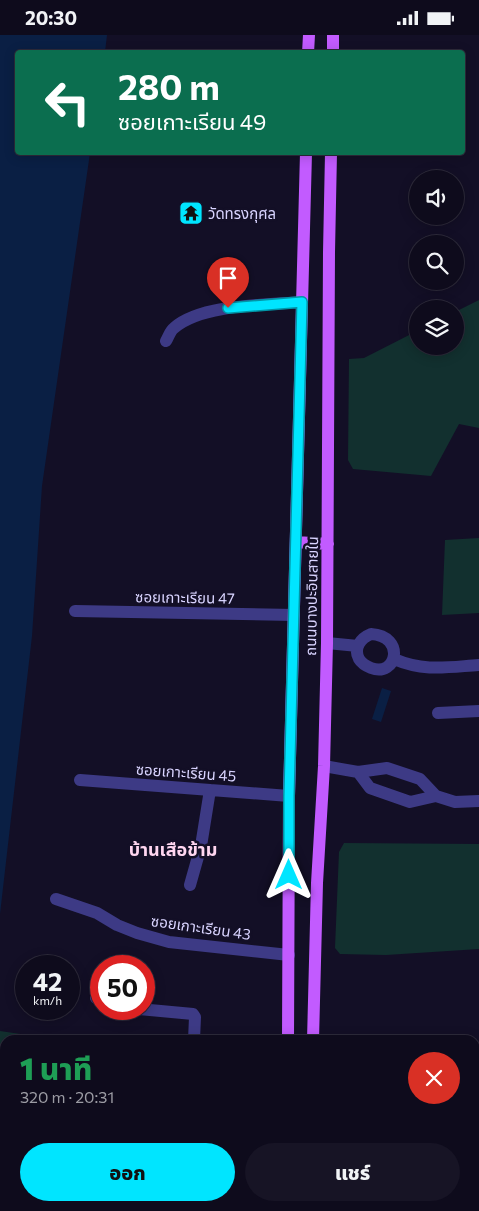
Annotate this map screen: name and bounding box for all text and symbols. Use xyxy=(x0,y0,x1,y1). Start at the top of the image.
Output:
text: 20:30 xyxy=(25,6,77,29)
text: 280 m xyxy=(118,64,220,107)
icon: left xyxy=(35,70,100,135)
text: ซอยเกาะเรียน 49 xyxy=(118,108,266,135)
map controls xyxy=(409,170,464,355)
button: sound xyxy=(409,170,464,225)
temple icon: วัดทรงกุศล xyxy=(178,200,204,226)
place label: วัดทรงกุศล xyxy=(208,204,276,223)
button: search xyxy=(409,235,464,290)
pin xyxy=(207,257,249,308)
icon: arrive xyxy=(214,264,242,292)
button: layers xyxy=(409,300,464,355)
street label: ถนนบางปะอินสายใน xyxy=(301,536,321,656)
street label: ซอยเกาะเรียน 47 xyxy=(135,587,235,607)
street label: ซอยเกาะเรียน 45 xyxy=(135,760,237,784)
district label: บ้านเสือข้าม xyxy=(129,838,217,860)
position arrow xyxy=(262,848,314,900)
street label: ซอยเกาะเรียน 43 xyxy=(150,911,252,943)
speed limit sign: 50 xyxy=(90,955,155,1020)
text: 42 xyxy=(33,966,62,996)
text: km/h xyxy=(33,993,62,1007)
text: 1 นาที xyxy=(20,1049,92,1086)
button: close xyxy=(408,1052,460,1104)
text: 320 m · 20:31 xyxy=(20,1087,114,1106)
button: ออก xyxy=(20,1143,235,1201)
button: แชร์ xyxy=(245,1143,460,1201)

